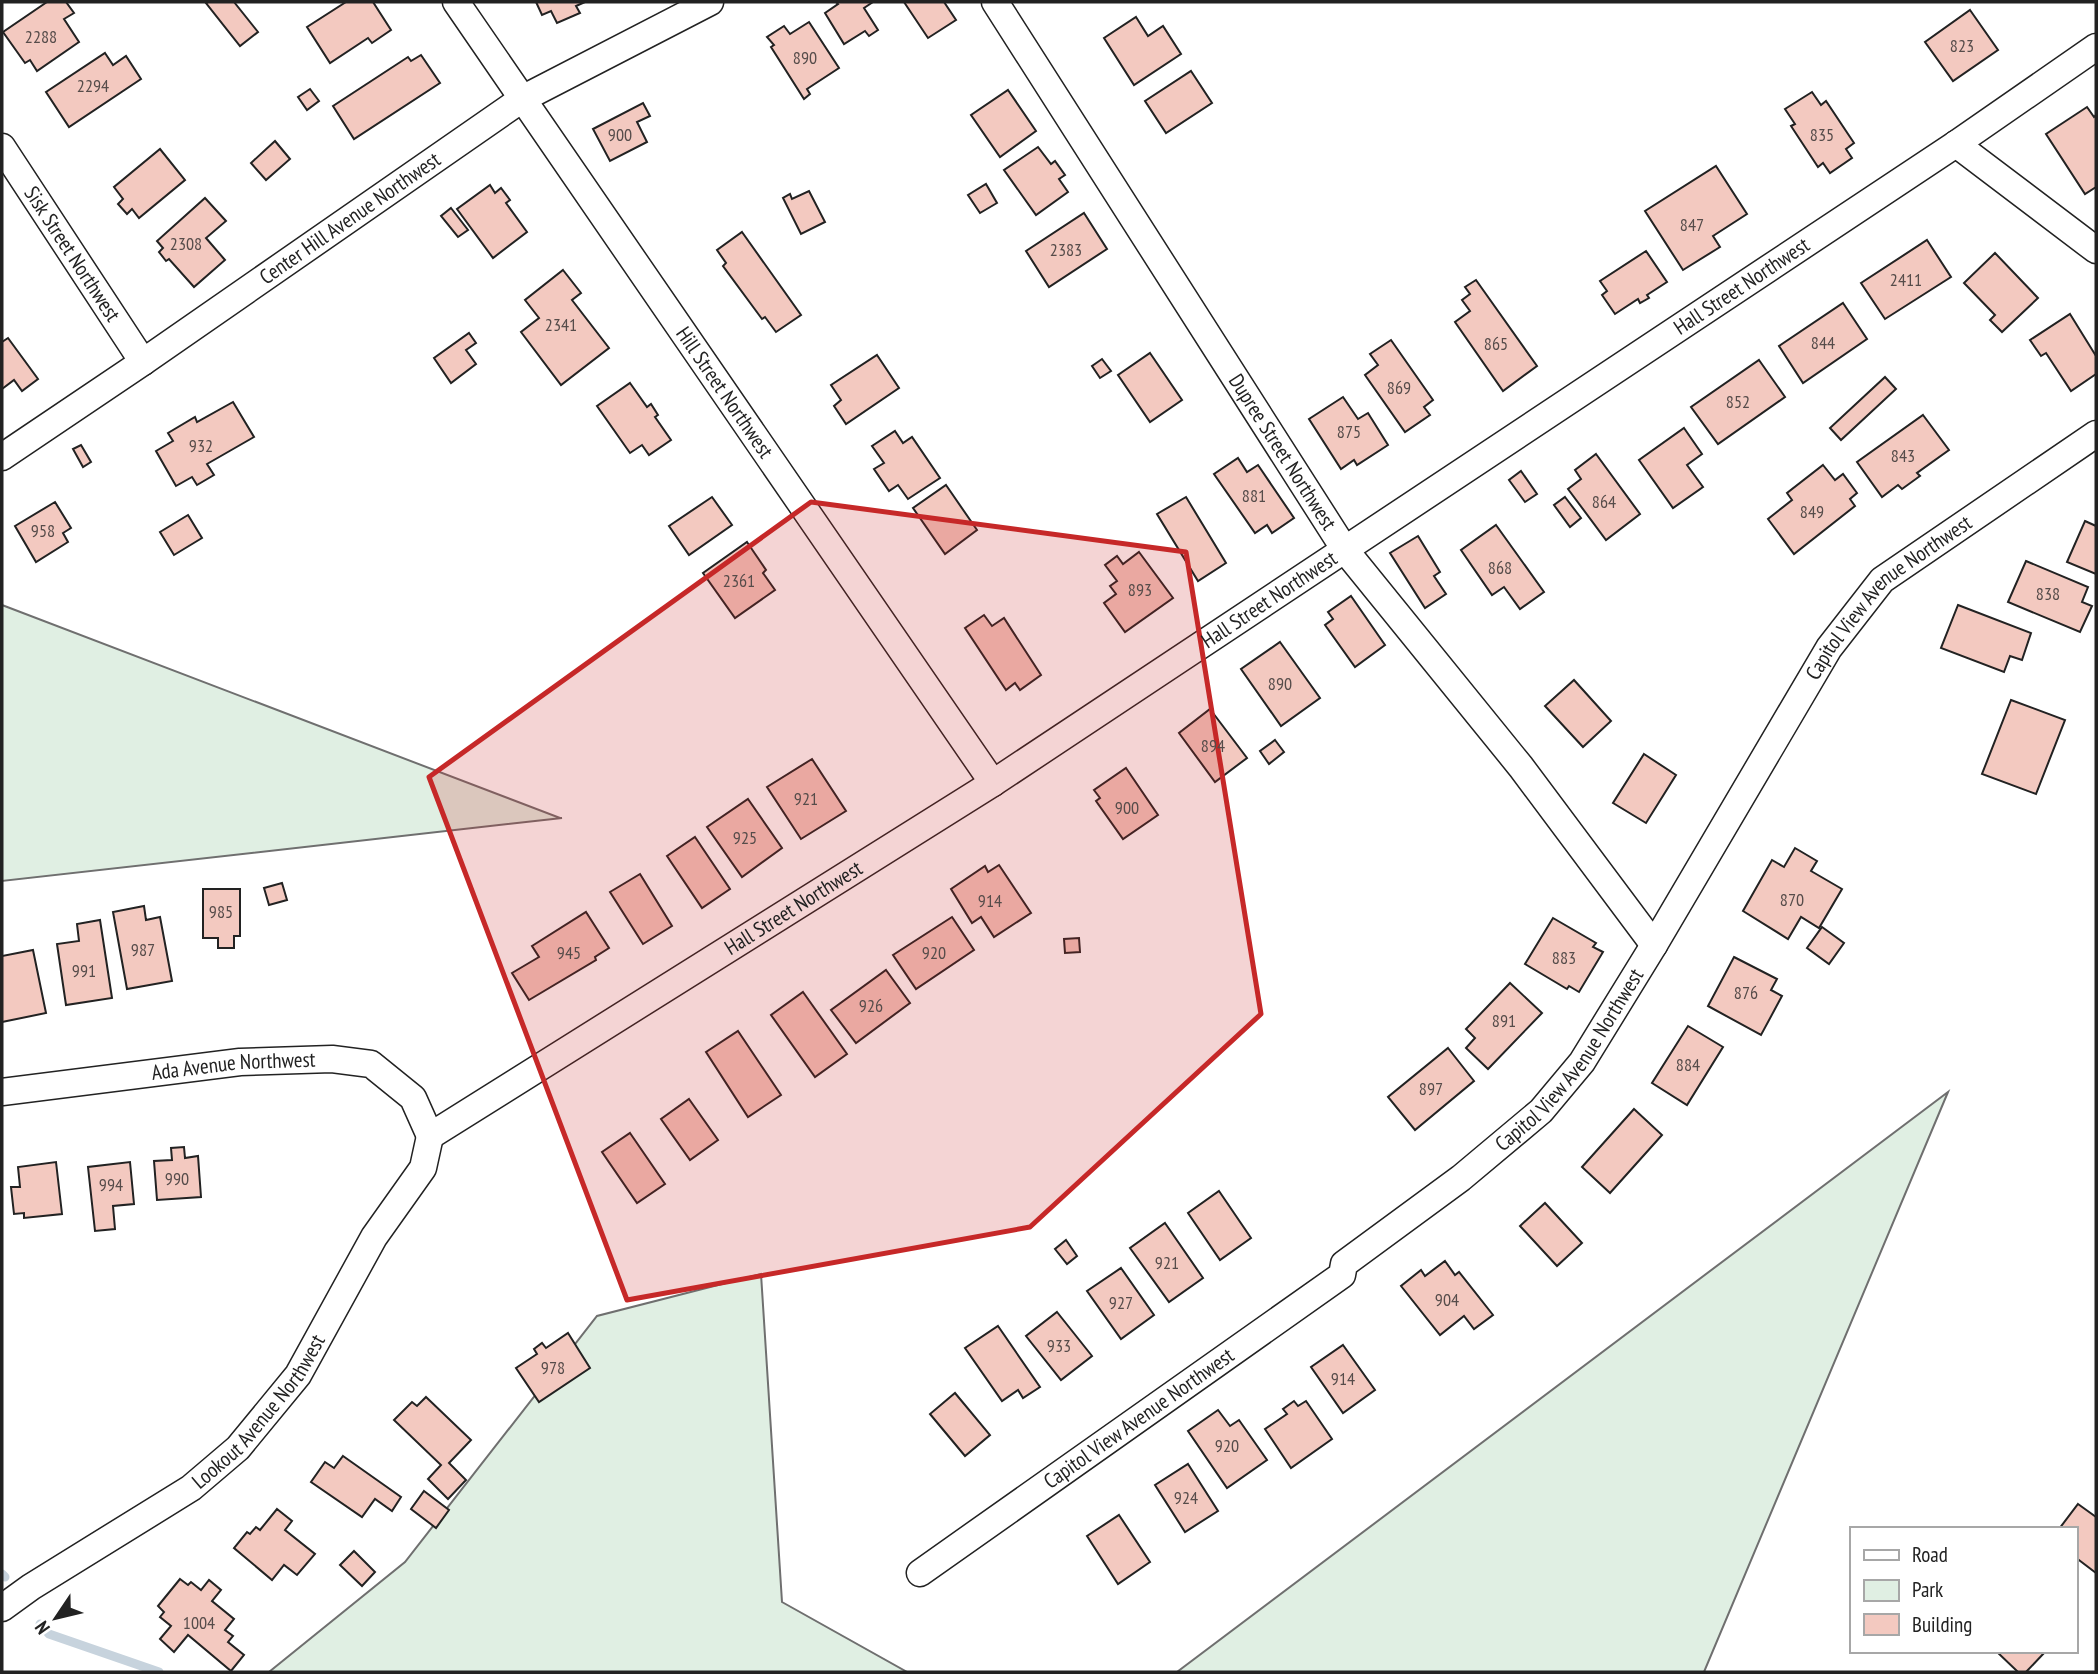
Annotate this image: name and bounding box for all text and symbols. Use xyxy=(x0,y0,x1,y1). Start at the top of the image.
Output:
house number: 2288 xyxy=(25,25,57,48)
house number: 823 xyxy=(1950,34,1974,57)
house number: 890 xyxy=(793,46,817,69)
house number: 2294 xyxy=(77,74,109,97)
house number: 900 xyxy=(608,123,632,146)
house number: 835 xyxy=(1810,123,1834,146)
street label: Center Hill Avenue Northwest xyxy=(254,146,446,290)
street label: Sisk Street Northwest xyxy=(18,181,127,327)
house number: 847 xyxy=(1680,213,1704,236)
street label: Hall Street Northwest xyxy=(1668,231,1815,341)
house number: 2308 xyxy=(170,232,202,255)
house number: 2383 xyxy=(1050,238,1082,261)
house number: 2411 xyxy=(1890,268,1922,291)
house number: 2341 xyxy=(545,313,577,336)
street label: Hill Street Northwest xyxy=(670,321,780,463)
house number: 844 xyxy=(1811,331,1835,354)
house number: 865 xyxy=(1484,332,1508,355)
street label: Dupree Street Northwest xyxy=(1223,369,1343,535)
house number: 869 xyxy=(1387,376,1411,399)
house number: 852 xyxy=(1726,390,1750,413)
house number: 875 xyxy=(1337,420,1361,443)
house number: 932 xyxy=(189,434,213,457)
house number: 843 xyxy=(1891,444,1915,467)
house number: 881 xyxy=(1242,484,1266,507)
house number: 864 xyxy=(1592,490,1616,513)
house number: 849 xyxy=(1800,500,1824,523)
street label: Capitol View Avenue Northwest xyxy=(1799,509,1977,685)
house number: 958 xyxy=(31,519,55,542)
street label: Hall Street Northwest xyxy=(1196,544,1342,654)
house number: 868 xyxy=(1488,556,1512,579)
house number: 2361 xyxy=(723,569,755,592)
house number: 893 xyxy=(1128,578,1152,601)
house number: 838 xyxy=(2036,582,2060,605)
house number: 890 xyxy=(1268,672,1292,695)
house number: 894 xyxy=(1201,734,1225,757)
house number: 921 xyxy=(794,787,818,810)
house number: 900 xyxy=(1115,796,1139,819)
house number: 925 xyxy=(733,826,757,849)
street label: Hall Street Northwest xyxy=(719,854,867,961)
house number: 870 xyxy=(1780,888,1804,911)
house number: 914 xyxy=(978,889,1002,912)
house number: 985 xyxy=(209,900,233,923)
house number: 987 xyxy=(131,938,155,961)
house number: 945 xyxy=(557,941,581,964)
house number: 920 xyxy=(922,941,946,964)
house number: 883 xyxy=(1552,946,1576,969)
house number: 991 xyxy=(72,959,96,982)
street label: Capitol View Avenue Northwest xyxy=(1489,963,1649,1157)
house number: 876 xyxy=(1734,981,1758,1004)
house number: 926 xyxy=(859,994,883,1017)
house number: 891 xyxy=(1492,1009,1516,1032)
street label: Ada Avenue Northwest xyxy=(150,1046,316,1086)
house number: 884 xyxy=(1676,1053,1700,1076)
house number: 897 xyxy=(1419,1077,1443,1100)
house number: 990 xyxy=(165,1167,189,1190)
house number: 994 xyxy=(99,1173,123,1196)
house number: 921 xyxy=(1155,1251,1179,1274)
house number: 904 xyxy=(1435,1288,1459,1311)
house number: 927 xyxy=(1109,1291,1133,1314)
street label: Lookout Avenue Northwest xyxy=(186,1329,331,1494)
house number: 933 xyxy=(1047,1334,1071,1357)
street label: Capitol View Avenue Northwest xyxy=(1038,1341,1239,1494)
house number: 978 xyxy=(541,1356,565,1379)
house number: 914 xyxy=(1331,1367,1355,1390)
house number: 920 xyxy=(1215,1434,1239,1457)
house number: 924 xyxy=(1174,1486,1198,1509)
legend xyxy=(1850,1527,2077,1653)
text: Road xyxy=(1912,1541,1948,1568)
text: Park xyxy=(1912,1576,1943,1603)
north arrow xyxy=(21,1583,91,1653)
house number: 1004 xyxy=(183,1611,215,1634)
text: Building xyxy=(1912,1611,1972,1638)
text: N xyxy=(29,1617,55,1639)

